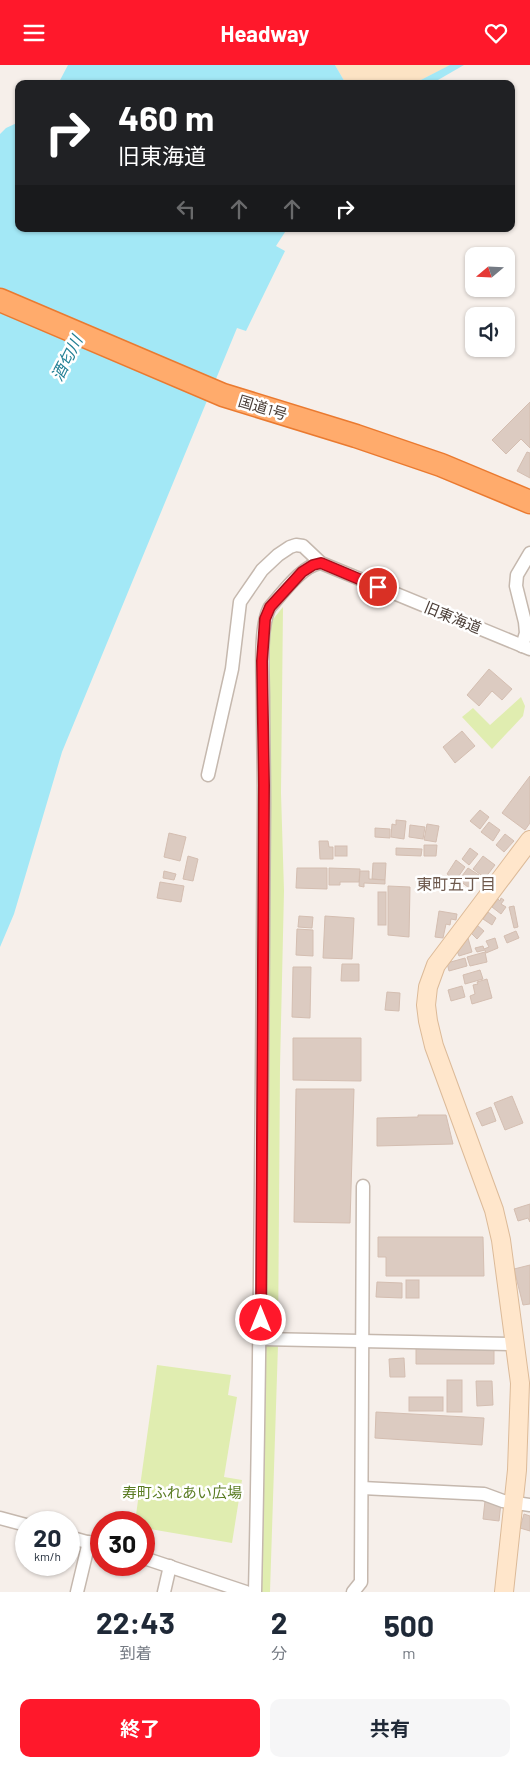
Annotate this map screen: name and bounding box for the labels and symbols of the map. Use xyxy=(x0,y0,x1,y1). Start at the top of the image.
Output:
north arrow xyxy=(465,247,515,297)
water label: 酒匂川 xyxy=(47,331,86,384)
street label: 国道1号 xyxy=(236,391,290,423)
pin xyxy=(357,566,399,608)
street label: 旧東海道 xyxy=(422,597,484,637)
district label: 東町五丁目 xyxy=(416,874,496,893)
position arrow xyxy=(234,1293,286,1345)
park label: 寿町ふれあい広場 xyxy=(122,1483,242,1501)
speed limit sign: 30 xyxy=(90,1511,155,1576)

